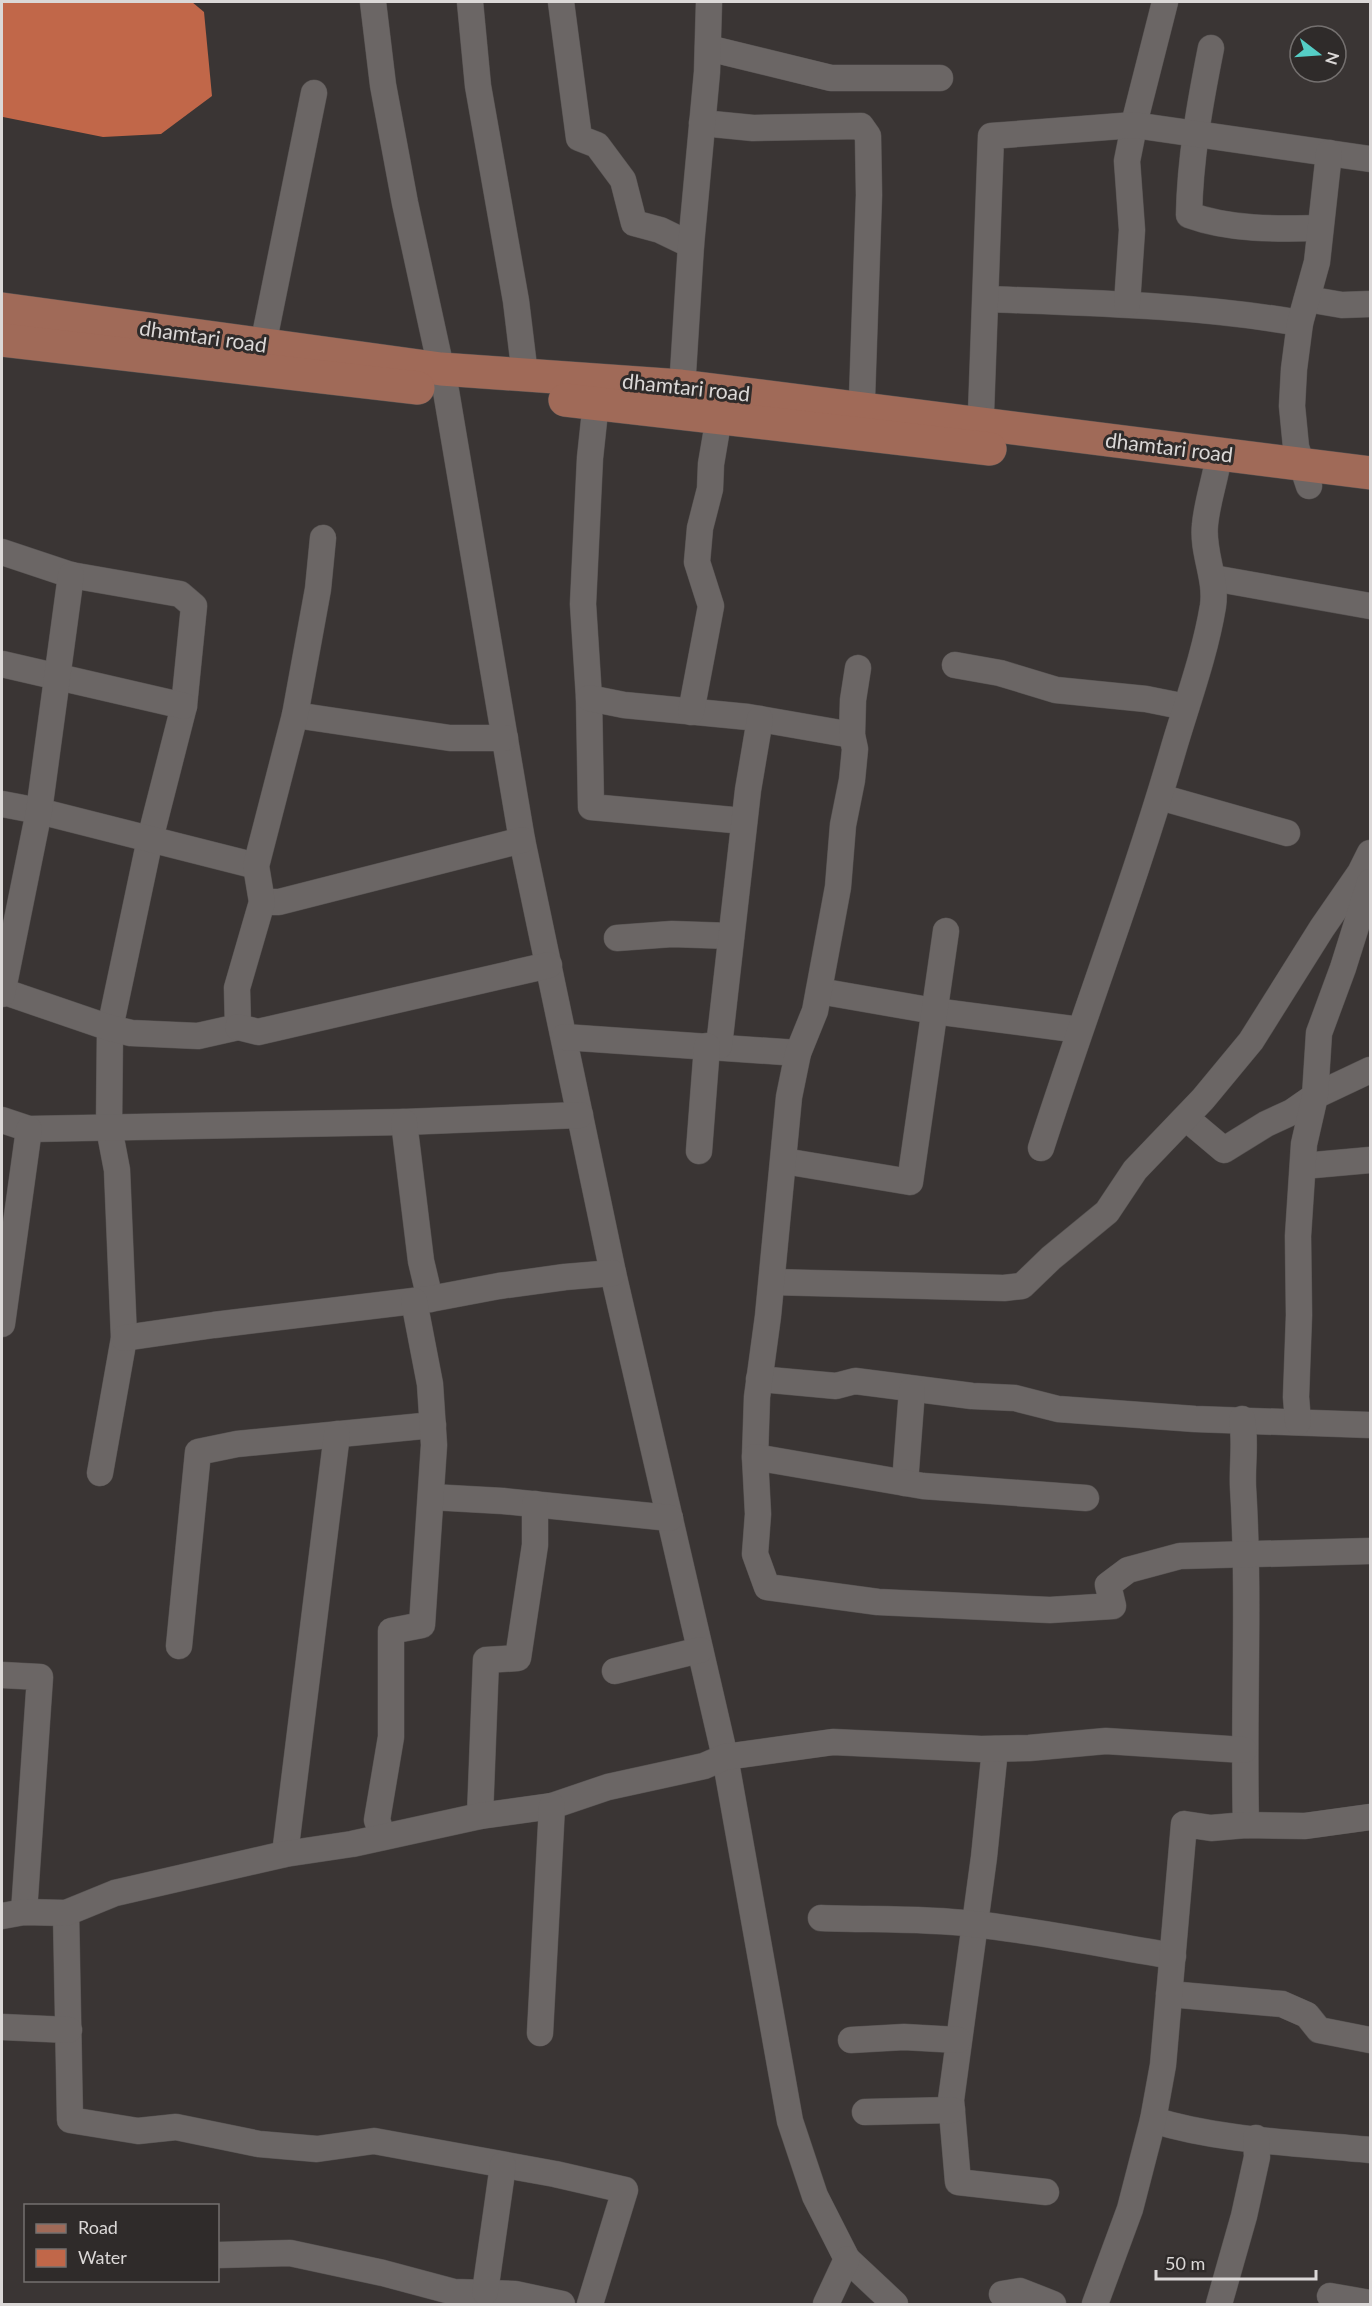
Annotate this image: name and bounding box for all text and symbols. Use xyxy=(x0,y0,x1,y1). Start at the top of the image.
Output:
north arrow xyxy=(1288,24,1348,84)
text: N xyxy=(1322,50,1344,67)
street label: dhamtari road xyxy=(138,314,269,357)
street label: dhamtari road xyxy=(621,367,751,406)
street label: dhamtari road xyxy=(1104,426,1234,467)
legend xyxy=(24,2204,219,2282)
text: Road xyxy=(78,2216,118,2238)
scale bar xyxy=(1156,2243,1316,2281)
text: Water xyxy=(78,2246,127,2268)
text: 50 m xyxy=(1165,2252,1205,2274)

